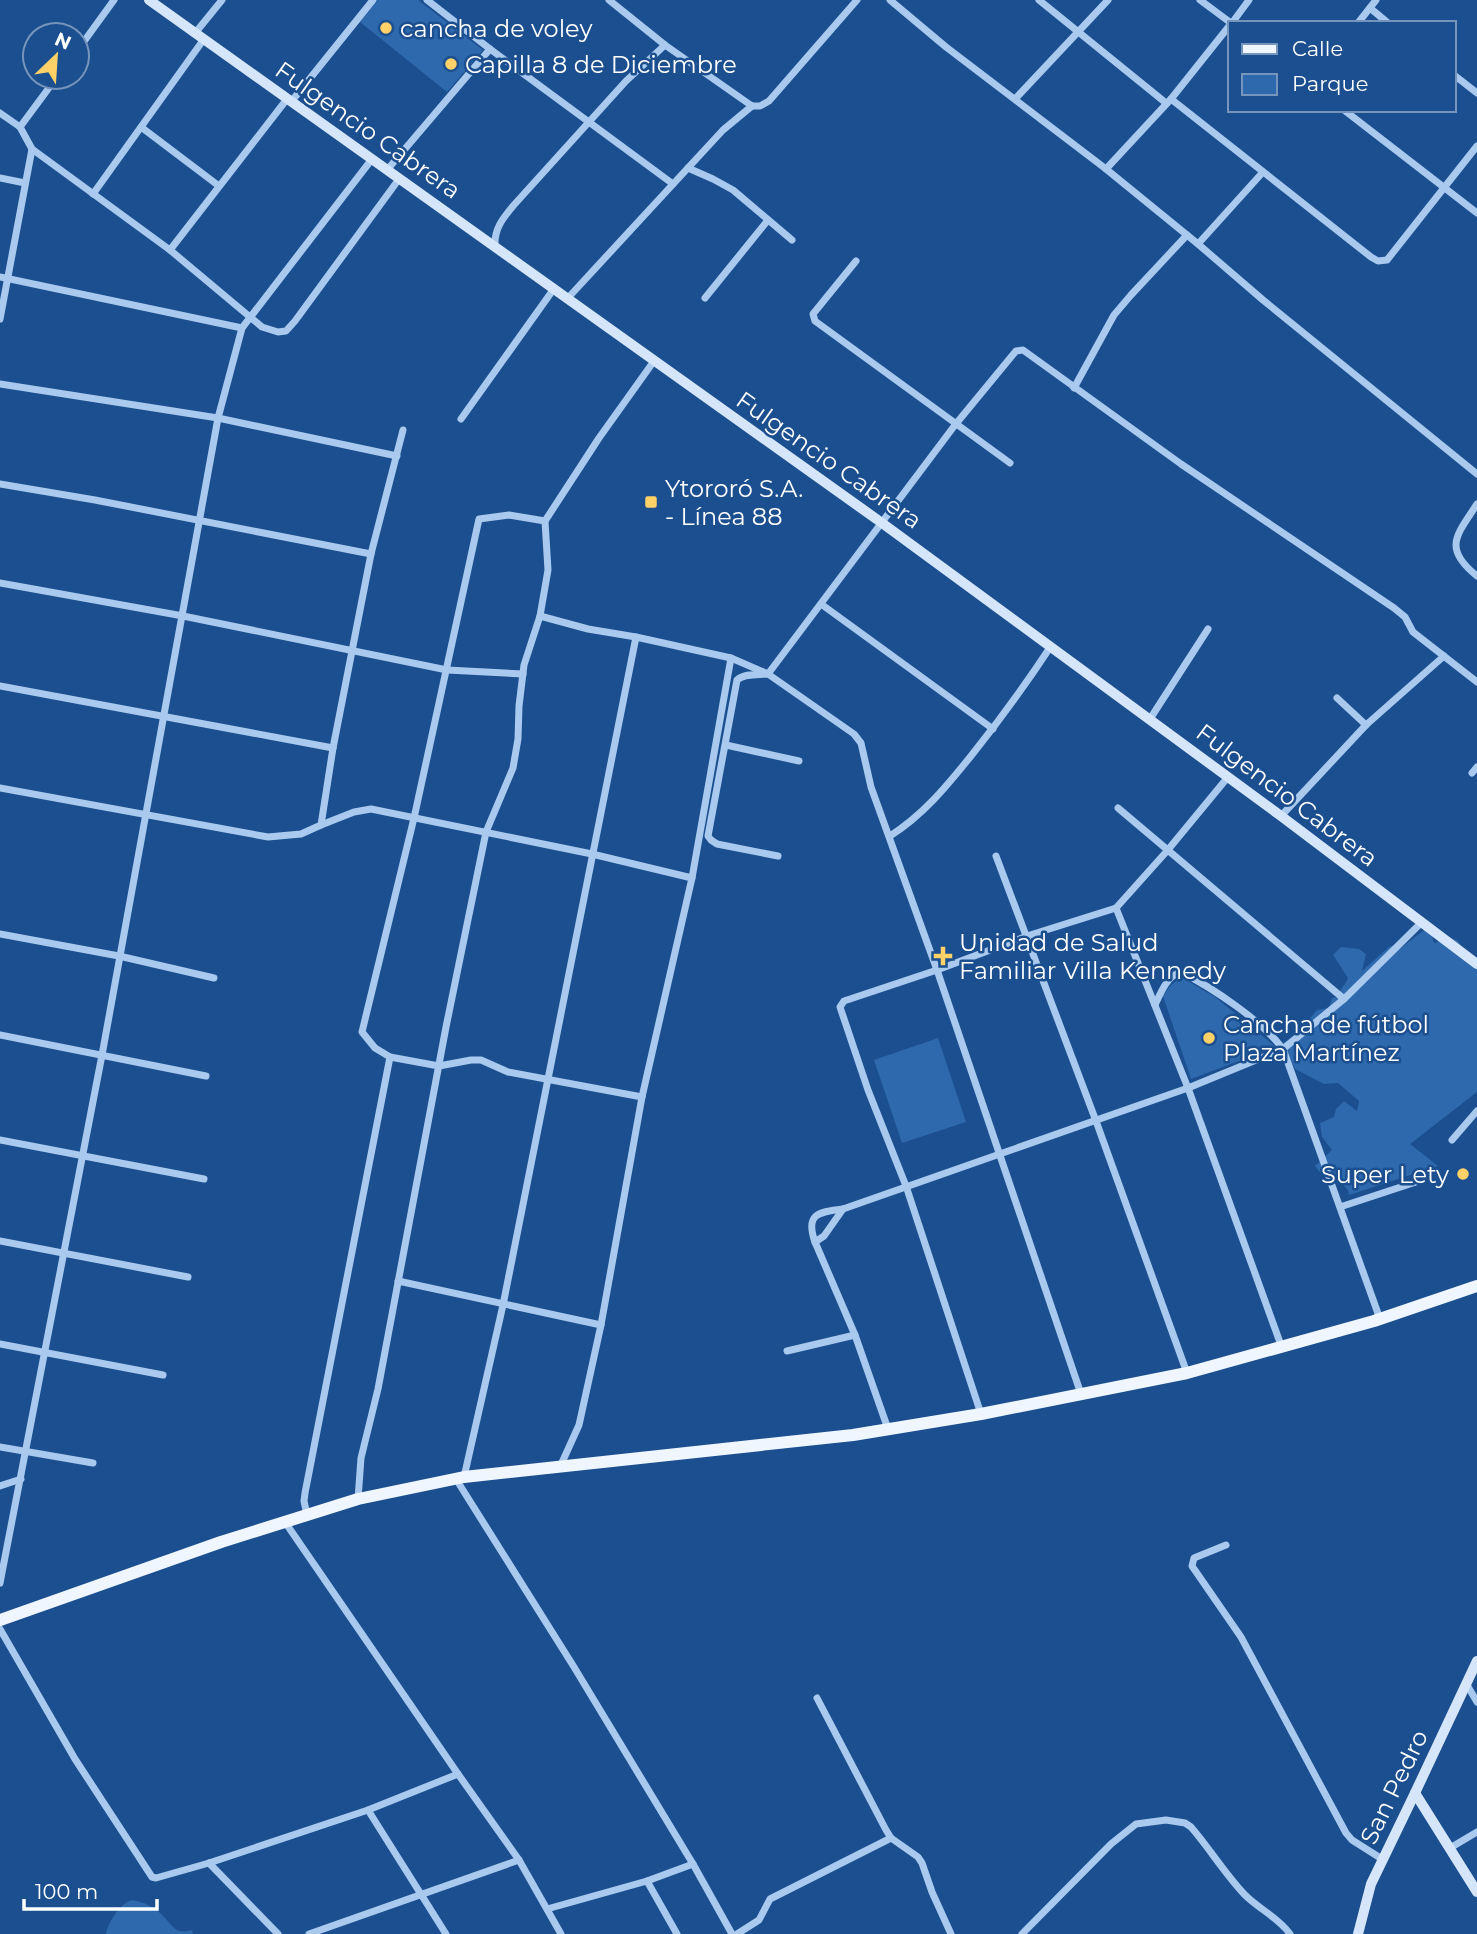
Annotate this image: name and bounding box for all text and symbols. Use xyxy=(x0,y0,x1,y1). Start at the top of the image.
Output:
place label: cancha de voley xyxy=(400,14,592,43)
marker: cancha de voley xyxy=(378,20,394,36)
north arrow xyxy=(21,21,91,91)
legend xyxy=(1228,21,1456,112)
text: N xyxy=(51,27,75,55)
text: Calle xyxy=(1292,36,1343,61)
place label: Capilla 8 de Diciembre xyxy=(465,50,737,79)
street label: Fulgencio Cabrera xyxy=(270,55,466,205)
marker: Capilla 8 de Diciembre xyxy=(443,56,459,72)
text: Parque xyxy=(1292,71,1368,96)
street label: Fulgencio Cabrera xyxy=(731,385,927,535)
place label: Ytororó S.A. - Línea 88 xyxy=(665,474,803,531)
marker: Ytororó S.A. - Línea 88 xyxy=(643,494,659,510)
street label: Fulgencio Cabrera xyxy=(1191,717,1383,873)
place label: Unidad de Salud Familiar Villa Kennedy xyxy=(959,928,1226,985)
marker: Unidad de Salud Familiar Villa Kennedy xyxy=(933,946,953,966)
place label: Cancha de fútbol Plaza Martínez xyxy=(1223,1010,1429,1067)
marker: Cancha de fútbol Plaza Martínez xyxy=(1201,1030,1217,1046)
place label: Super Lety xyxy=(1321,1160,1449,1189)
marker: Super Lety xyxy=(1455,1166,1471,1182)
street label: San Pedro xyxy=(1354,1725,1434,1849)
scale bar xyxy=(24,1868,158,1912)
text: 100 m xyxy=(35,1879,98,1904)

